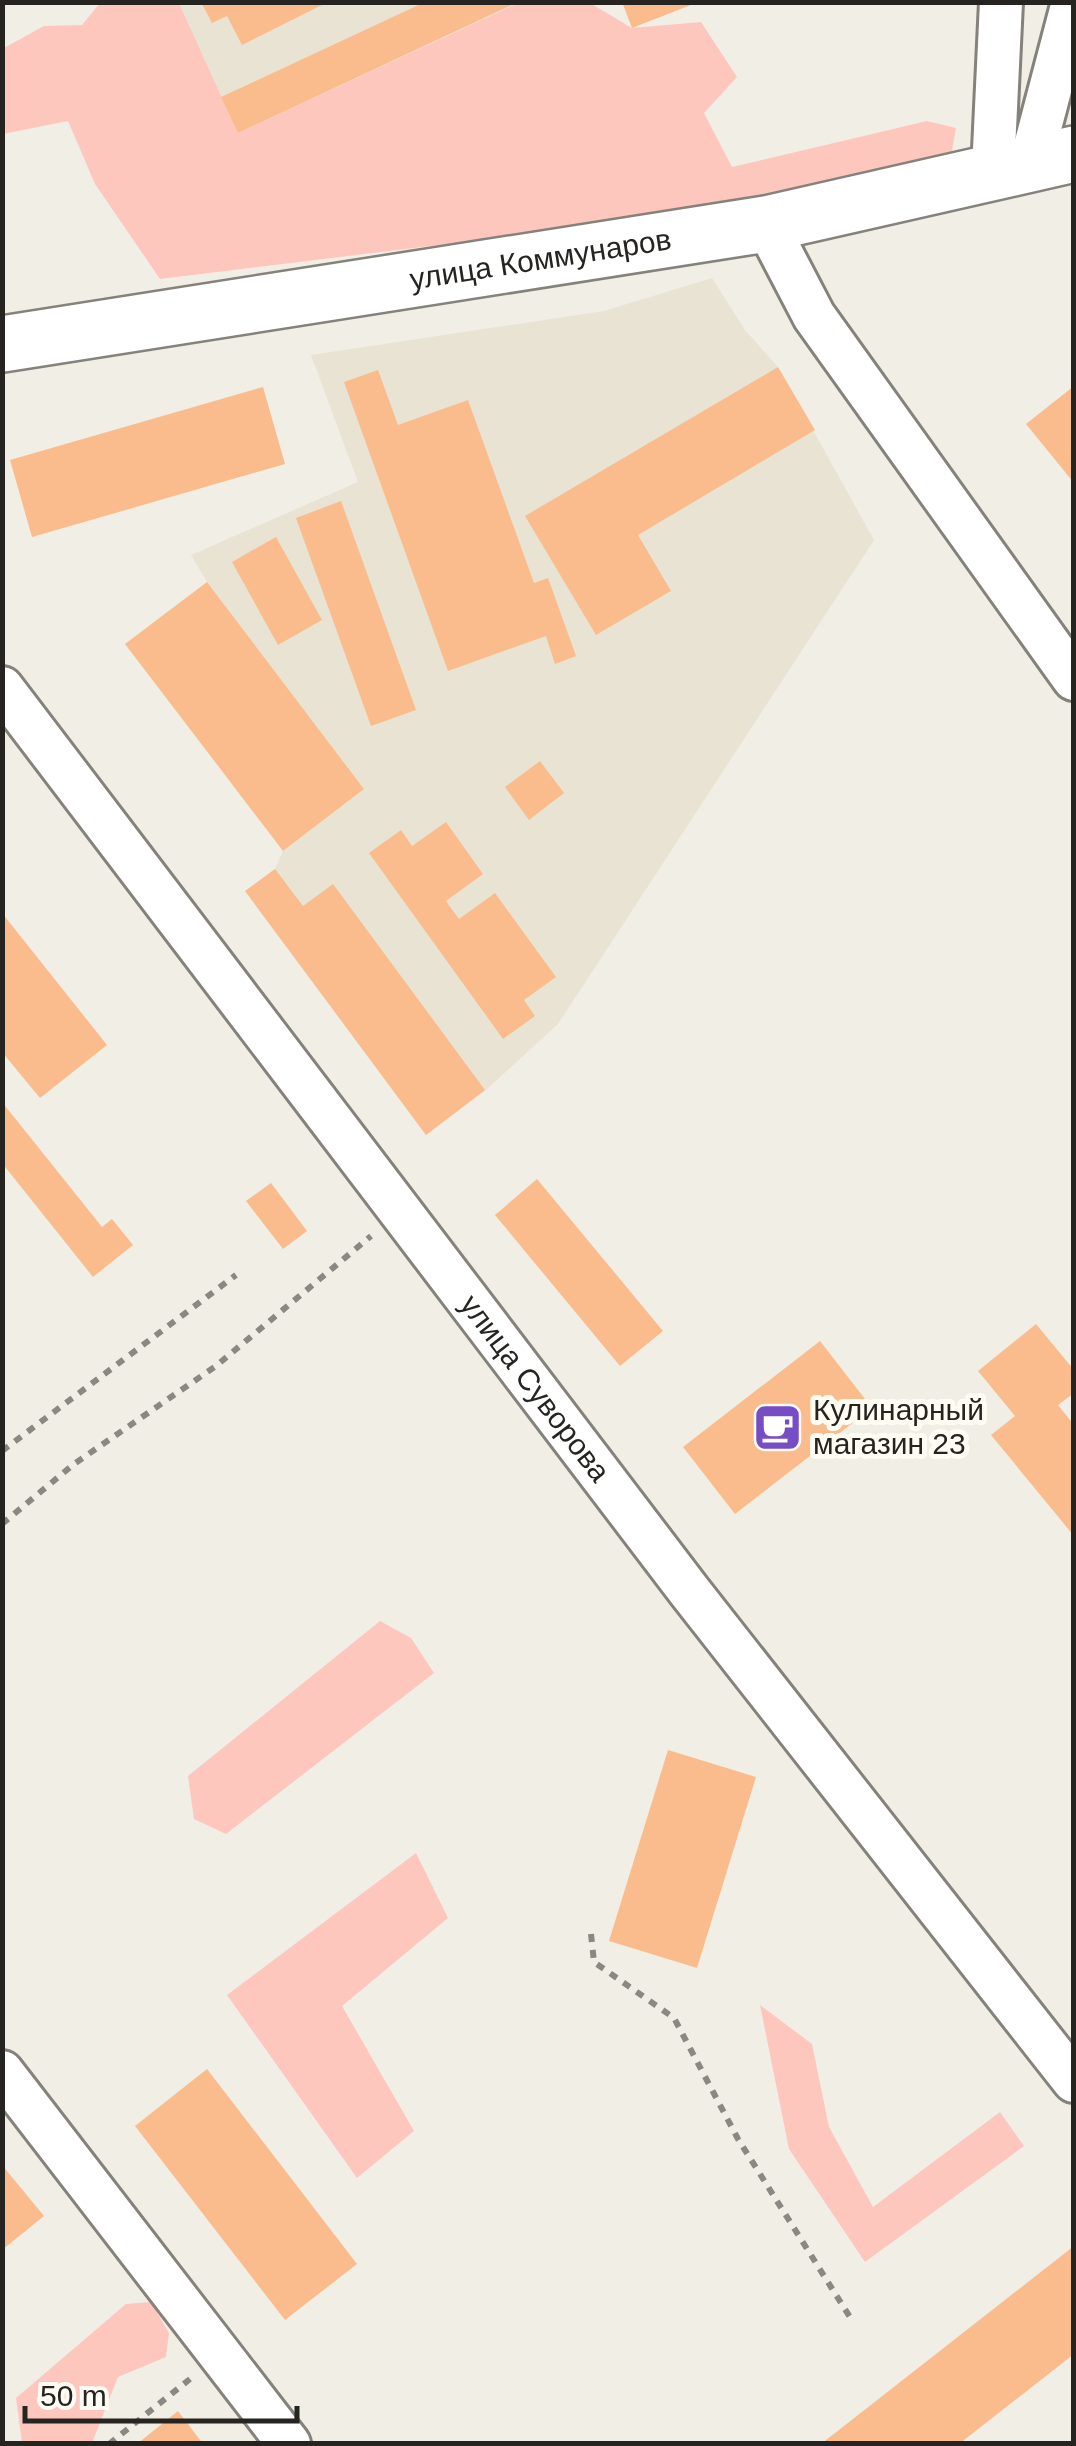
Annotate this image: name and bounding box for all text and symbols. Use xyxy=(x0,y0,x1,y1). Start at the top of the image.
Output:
street label: улица Коммунаров xyxy=(407,222,673,296)
street label: улица Суворова xyxy=(454,1288,617,1488)
place label: Кулинарный магазин 23 xyxy=(813,1393,984,1460)
cafe icon: Кулинарный магазин 23 xyxy=(752,1401,804,1453)
scale bar xyxy=(25,2361,298,2423)
text: 50 m xyxy=(40,2379,107,2412)

